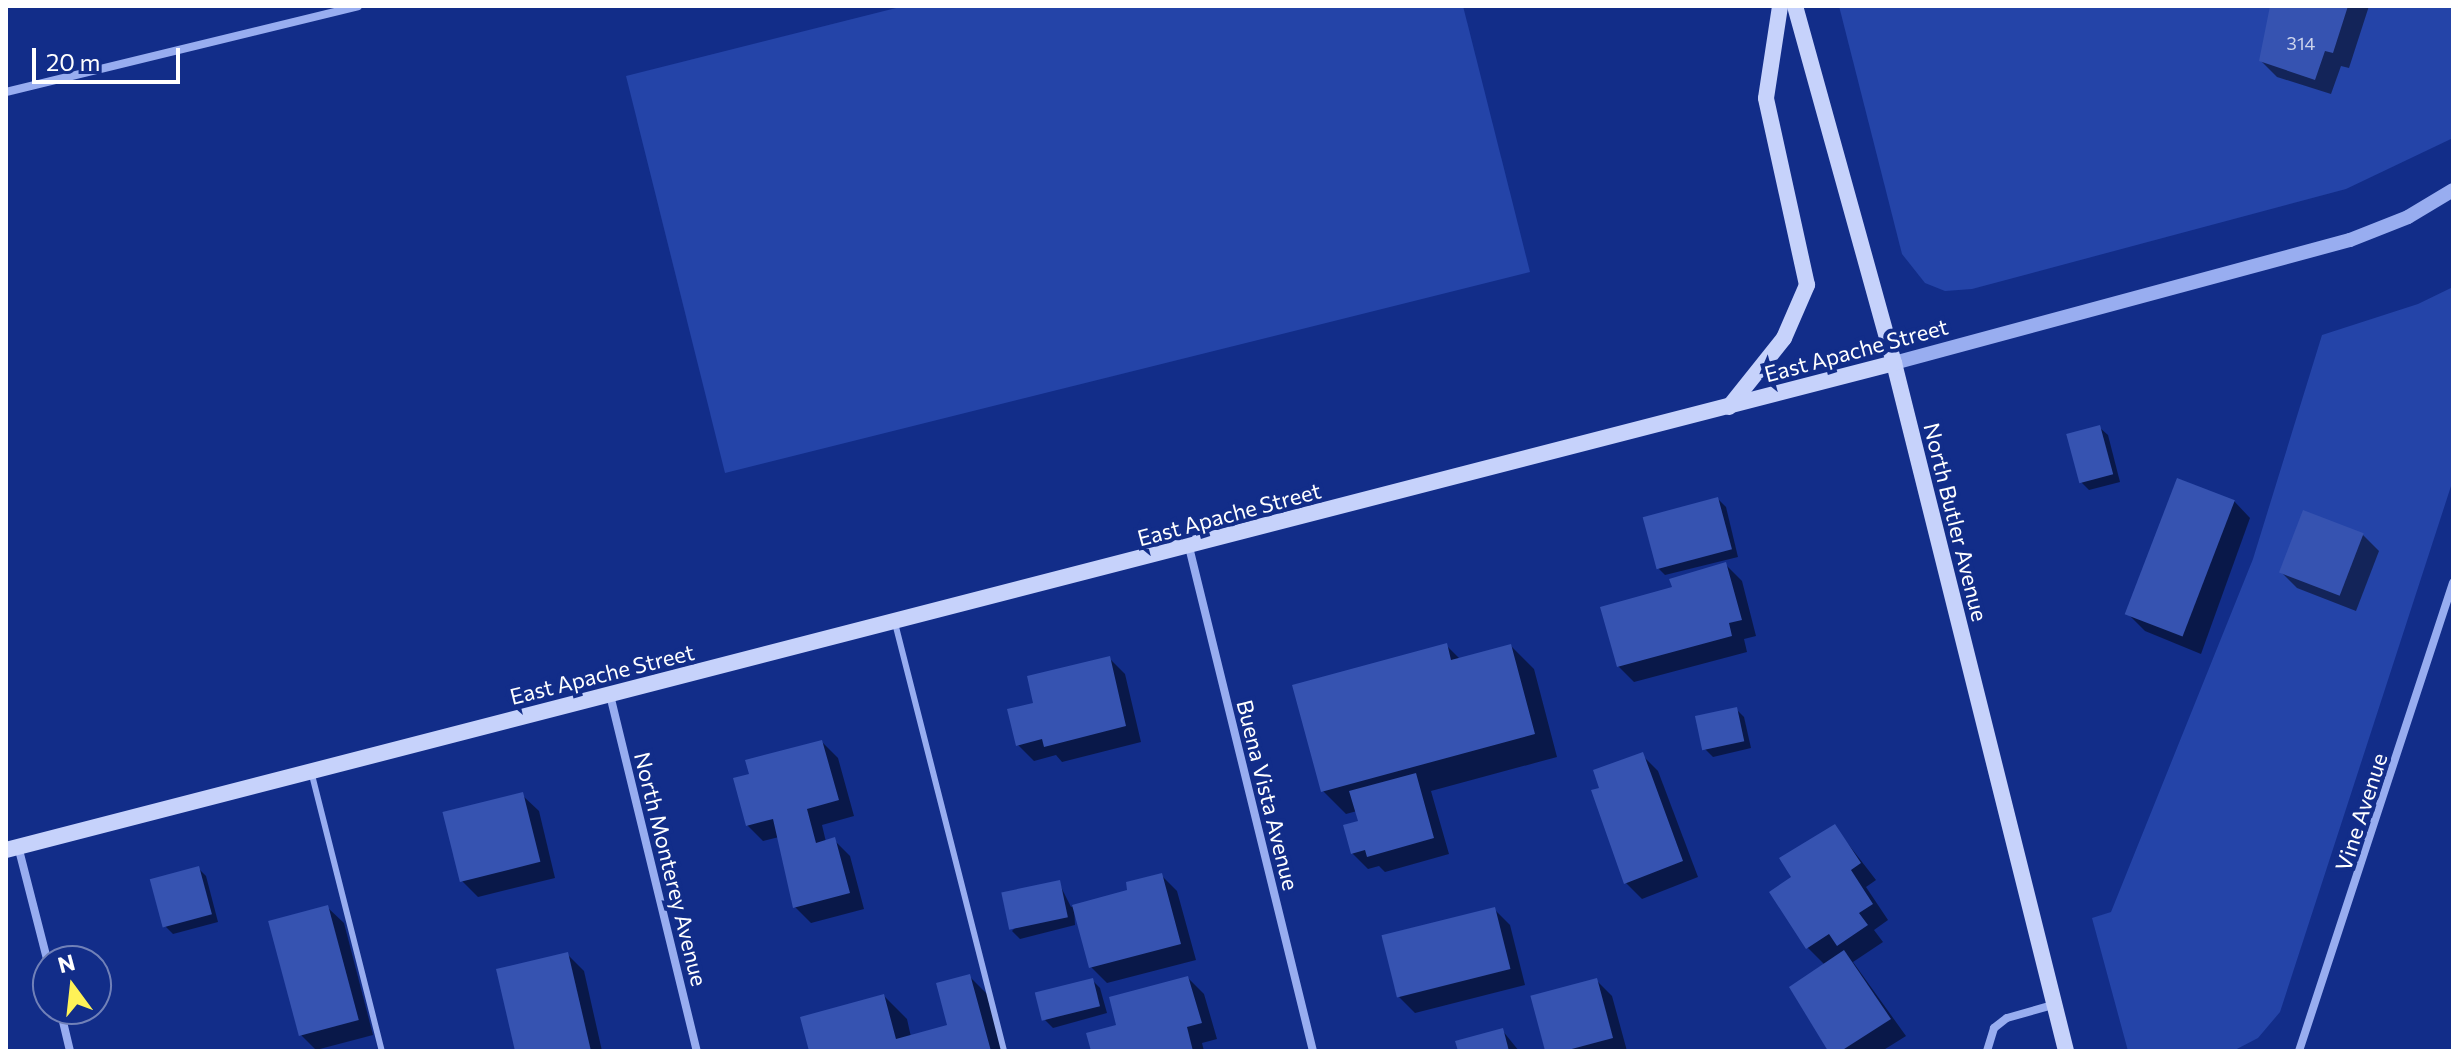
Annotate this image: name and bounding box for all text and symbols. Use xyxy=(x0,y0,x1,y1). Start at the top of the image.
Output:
scale bar xyxy=(36,32,184,82)
house number: 314 xyxy=(2287,32,2315,54)
text: 20 m xyxy=(46,47,100,76)
street label: East Apache Street xyxy=(1761,313,1951,387)
street label: North Butler Avenue xyxy=(1919,420,1993,624)
street label: East Apache Street xyxy=(1134,477,1324,551)
street label: East Apache Street xyxy=(507,638,697,710)
street label: Buena Vista Avenue xyxy=(1232,697,1304,893)
street label: North Monterey Avenue xyxy=(629,749,713,989)
street label: Vine Avenue xyxy=(2330,750,2392,874)
north arrow xyxy=(32,945,112,1025)
text: N xyxy=(55,948,78,978)

